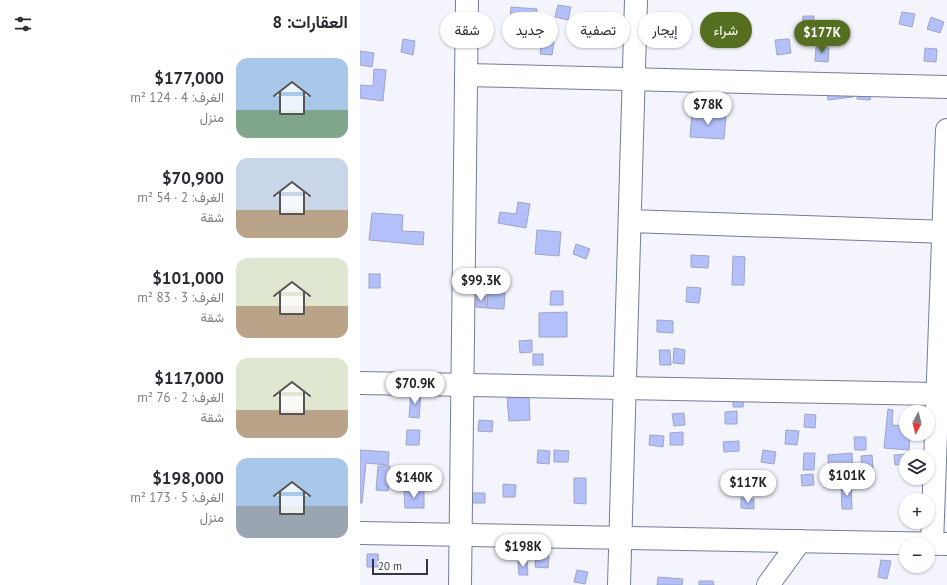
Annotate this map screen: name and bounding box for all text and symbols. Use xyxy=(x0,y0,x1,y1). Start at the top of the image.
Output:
text: العقارات: 8 xyxy=(273,11,348,33)
chip: شقة xyxy=(440,12,494,48)
chip: جديد xyxy=(502,12,558,48)
chip: تصفية xyxy=(566,12,630,48)
chip: إيجار xyxy=(638,12,692,48)
chip: شراء xyxy=(700,12,752,48)
icon: filters xyxy=(12,13,34,35)
pin: $177K xyxy=(794,20,850,54)
text: $177K xyxy=(803,24,841,41)
text: $177,000 xyxy=(154,67,224,89)
icon: home xyxy=(268,74,316,122)
text: الغرف: 4 · 124 m² xyxy=(130,89,224,106)
pin: $78K xyxy=(684,92,732,126)
text: $78K xyxy=(693,96,723,113)
text: منزل xyxy=(200,109,224,126)
text: $70,900 xyxy=(162,167,224,189)
icon: home xyxy=(268,174,316,222)
text: الغرف: 2 · 54 m² xyxy=(137,189,224,206)
text: شقة xyxy=(201,209,224,226)
text: $101,000 xyxy=(152,267,224,289)
pin: $99.3K xyxy=(448,268,514,302)
text: $99.3K xyxy=(461,272,501,289)
icon: home xyxy=(268,274,316,322)
text: الغرف: 3 · 83 m² xyxy=(137,289,224,306)
text: شقة xyxy=(201,309,224,326)
text: $117,000 xyxy=(154,367,224,389)
pin: $70.9K xyxy=(382,371,448,405)
icon: home xyxy=(268,374,316,422)
text: $70.9K xyxy=(395,375,435,392)
text: الغرف: 2 · 76 m² xyxy=(137,389,224,406)
north arrow xyxy=(899,405,935,441)
map controls xyxy=(899,405,935,573)
text: شقة xyxy=(201,409,224,426)
button: layers xyxy=(899,449,935,485)
pin: $101K xyxy=(819,463,875,497)
pin: $140K xyxy=(386,465,442,499)
text: $198,000 xyxy=(152,467,224,489)
text: $101K xyxy=(828,467,866,484)
text: $140K xyxy=(395,469,433,486)
pin: $117K xyxy=(720,470,776,504)
icon: home xyxy=(268,474,316,522)
text: $117K xyxy=(729,474,767,491)
text: الغرف: 5 · 173 m² xyxy=(130,489,224,506)
button: + xyxy=(899,493,935,529)
text: منزل xyxy=(200,509,224,526)
pin: $198K xyxy=(495,534,551,568)
button: − xyxy=(899,537,935,573)
text: $198K xyxy=(504,538,542,555)
scale bar xyxy=(372,557,428,576)
text: 20 m xyxy=(378,559,402,573)

